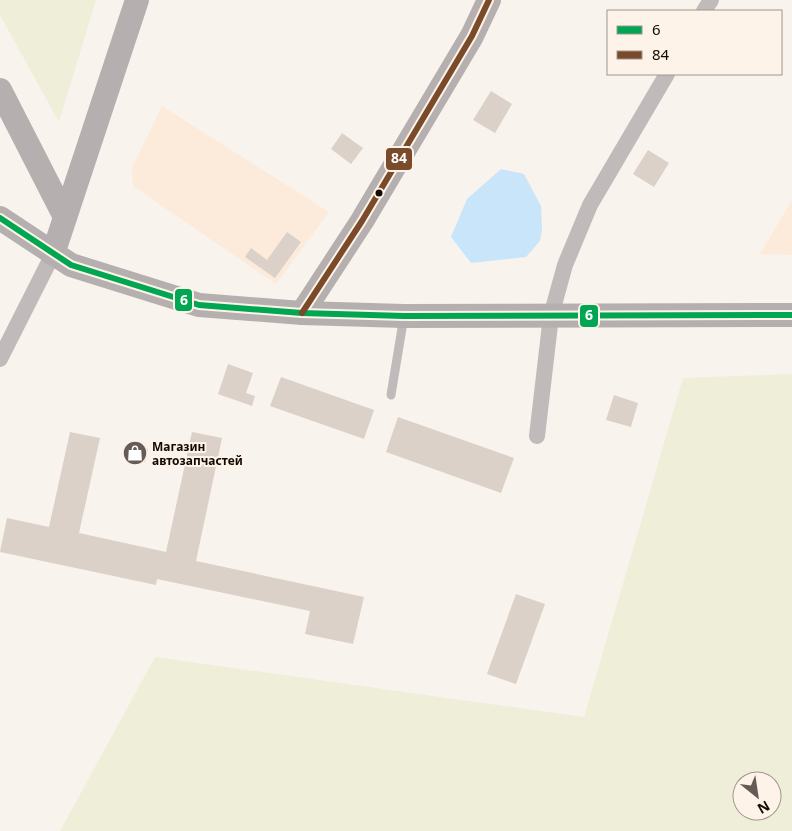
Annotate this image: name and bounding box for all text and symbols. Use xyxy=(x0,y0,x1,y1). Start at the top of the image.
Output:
legend xyxy=(607,10,782,75)
text: 6 xyxy=(652,19,661,39)
text: 84 xyxy=(652,44,670,64)
line badge: 84 xyxy=(385,147,413,171)
text: 84 xyxy=(391,148,407,167)
unlabelled marker xyxy=(374,188,384,198)
line badge: 6 xyxy=(174,288,193,312)
text: 6 xyxy=(180,290,188,309)
line badge: 6 xyxy=(579,304,599,328)
text: 6 xyxy=(585,305,593,324)
place label: Магазин автозапчастей xyxy=(152,438,243,469)
shop icon: Магазин автозапчастей xyxy=(122,440,148,466)
north arrow xyxy=(732,771,782,821)
text: N xyxy=(754,797,773,819)

